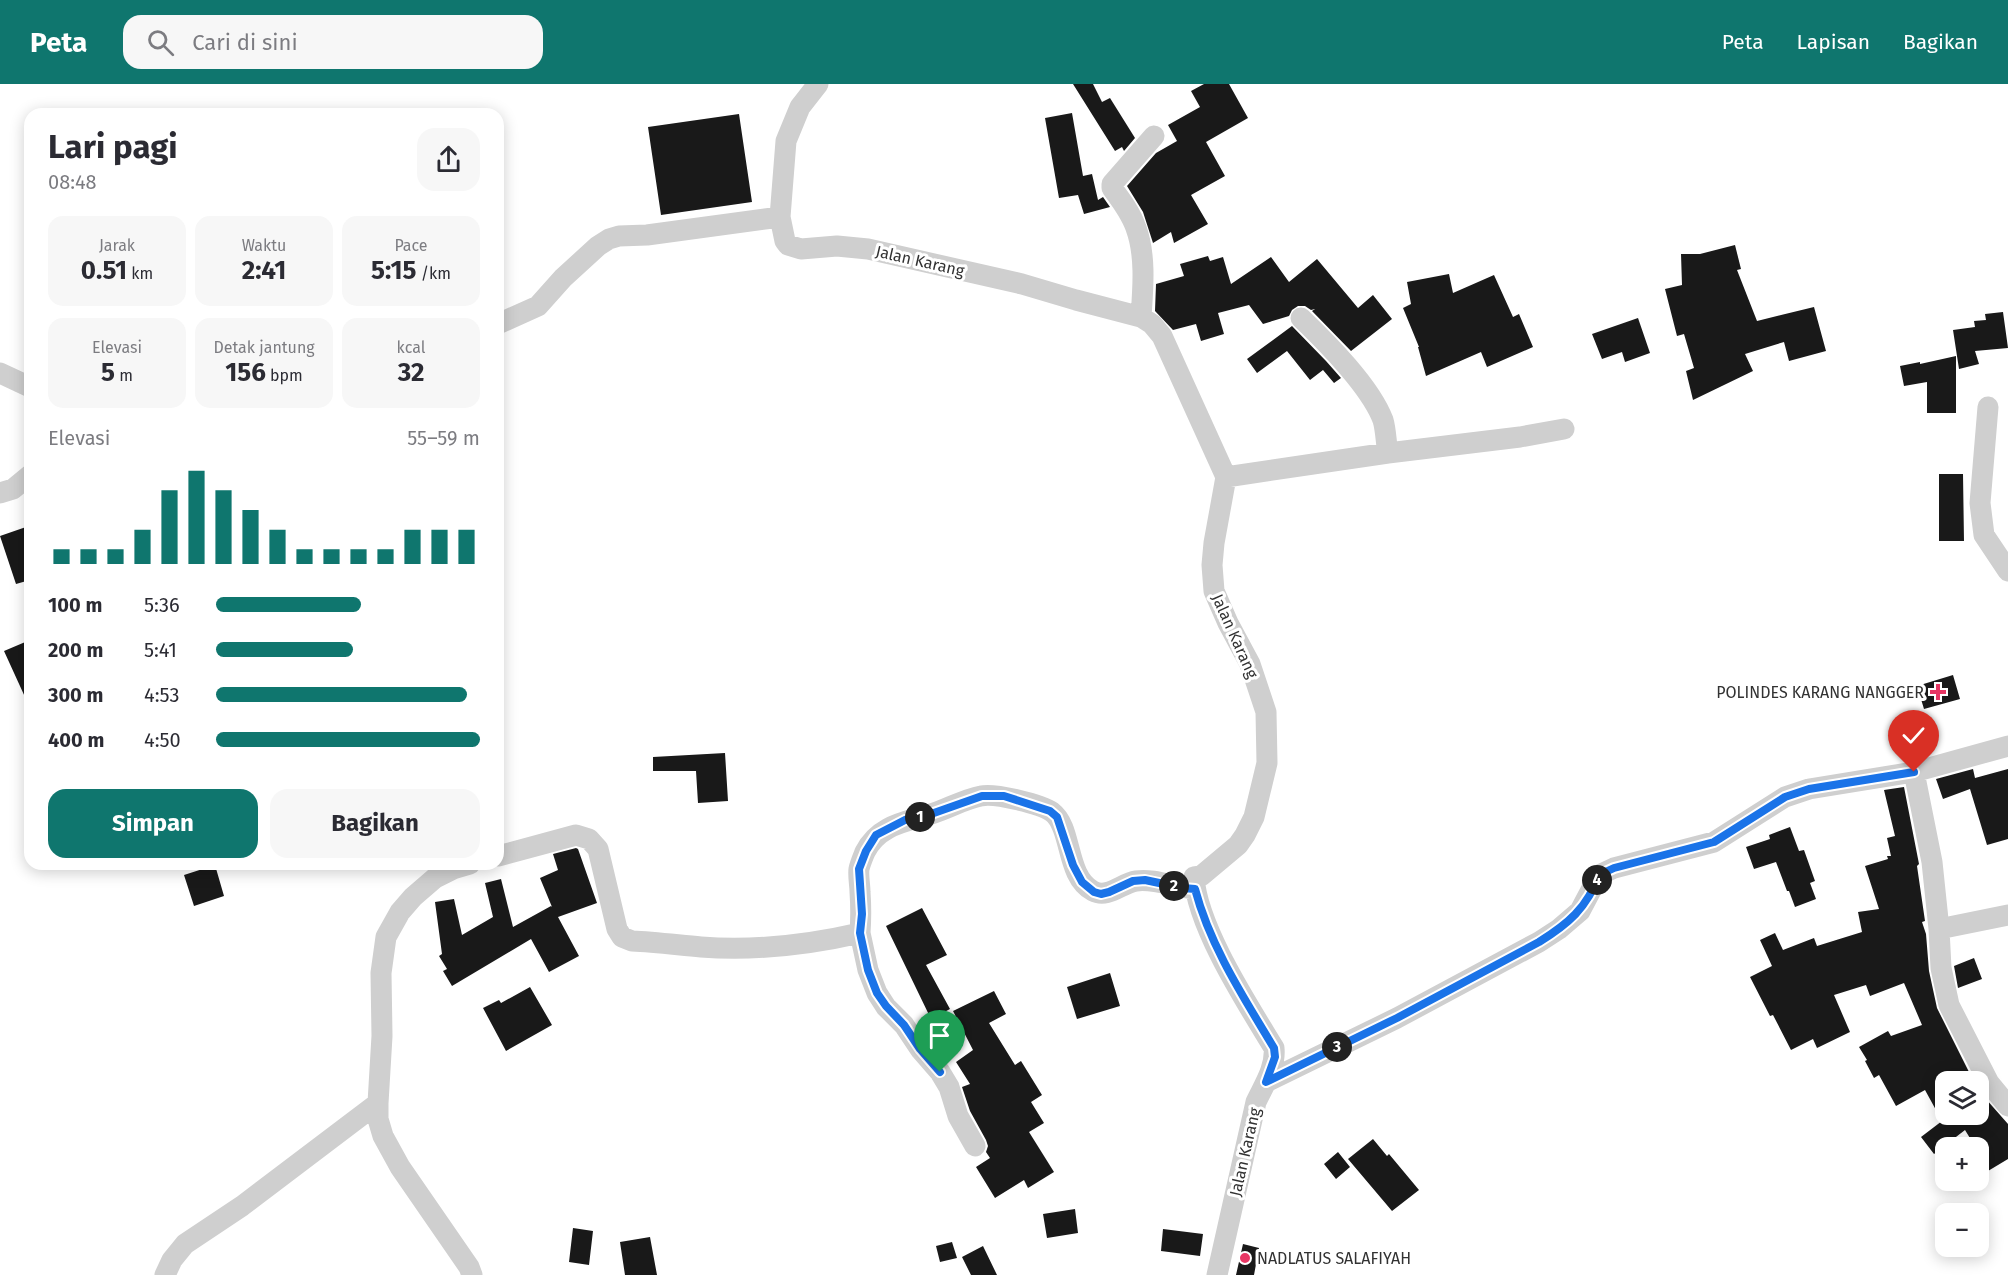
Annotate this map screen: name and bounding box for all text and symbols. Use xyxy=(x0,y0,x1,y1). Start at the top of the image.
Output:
search box xyxy=(123,15,543,69)
text: Peta xyxy=(30,26,87,59)
icon: search xyxy=(144,26,177,59)
text: Cari di sini xyxy=(192,29,298,56)
text: Peta xyxy=(1722,29,1764,55)
text: Lapisan xyxy=(1797,29,1870,55)
text: Bagikan xyxy=(1903,29,1978,55)
text: Lari pagi xyxy=(48,127,178,167)
button: share xyxy=(417,128,480,191)
text: 08:48 xyxy=(48,170,97,194)
text: Jarak xyxy=(99,236,135,255)
text: Waktu xyxy=(242,236,286,255)
text: Pace xyxy=(394,236,428,255)
street label: Jalan Karang xyxy=(874,242,967,281)
text: 0.51 xyxy=(81,255,127,286)
text: 2:41 xyxy=(242,255,286,286)
text: 5:15 xyxy=(371,255,416,286)
text: km xyxy=(127,264,153,283)
text: /km xyxy=(416,264,451,283)
text: Elevasi xyxy=(92,338,142,357)
text: Detak jantung xyxy=(213,338,315,357)
text: kcal xyxy=(397,338,425,357)
text: 5 xyxy=(101,357,115,388)
text: 156 xyxy=(225,357,266,388)
text: 32 xyxy=(398,357,424,388)
text: m xyxy=(115,366,133,385)
text: bpm xyxy=(266,366,303,385)
text: Elevasi xyxy=(48,426,110,450)
text: 55–59 m xyxy=(407,426,480,450)
street label: Jalan Karang xyxy=(1208,591,1262,682)
text: 100 m xyxy=(48,593,102,617)
text: 5:36 xyxy=(144,593,180,617)
text: 200 m xyxy=(48,638,103,662)
text: 5:41 xyxy=(144,638,177,662)
text: 300 m xyxy=(48,683,103,707)
text: 4:53 xyxy=(144,683,179,707)
place label: POLINDES KARANG NANGGER xyxy=(1716,683,1924,702)
marker: POLINDES KARANG NANGGER xyxy=(1929,683,1947,701)
pin xyxy=(1888,710,1939,772)
icon: check xyxy=(1897,719,1930,752)
text: 400 m xyxy=(48,728,104,752)
text: 4:50 xyxy=(144,728,181,752)
button: Simpan xyxy=(48,789,258,858)
button: Bagikan xyxy=(270,789,480,858)
pin: 1 xyxy=(905,802,935,832)
text: 1 xyxy=(916,807,924,826)
pin: 4 xyxy=(1582,865,1612,895)
text: 4 xyxy=(1592,870,1602,889)
pin: 2 xyxy=(1159,871,1189,901)
text: 2 xyxy=(1170,876,1178,895)
pin xyxy=(914,1010,965,1072)
icon: arrive xyxy=(923,1019,956,1052)
pin: 3 xyxy=(1322,1032,1352,1062)
text: 3 xyxy=(1333,1037,1341,1056)
map controls xyxy=(1935,1071,1989,1257)
button: layers xyxy=(1935,1071,1989,1125)
street label: Jalan Karang xyxy=(1226,1105,1265,1198)
button: + xyxy=(1935,1137,1989,1191)
button: − xyxy=(1935,1203,1989,1257)
place label: NADLATUS SALAFIYAH xyxy=(1257,1249,1411,1268)
marker: NADLATUS SALAFIYAH xyxy=(1238,1251,1252,1265)

